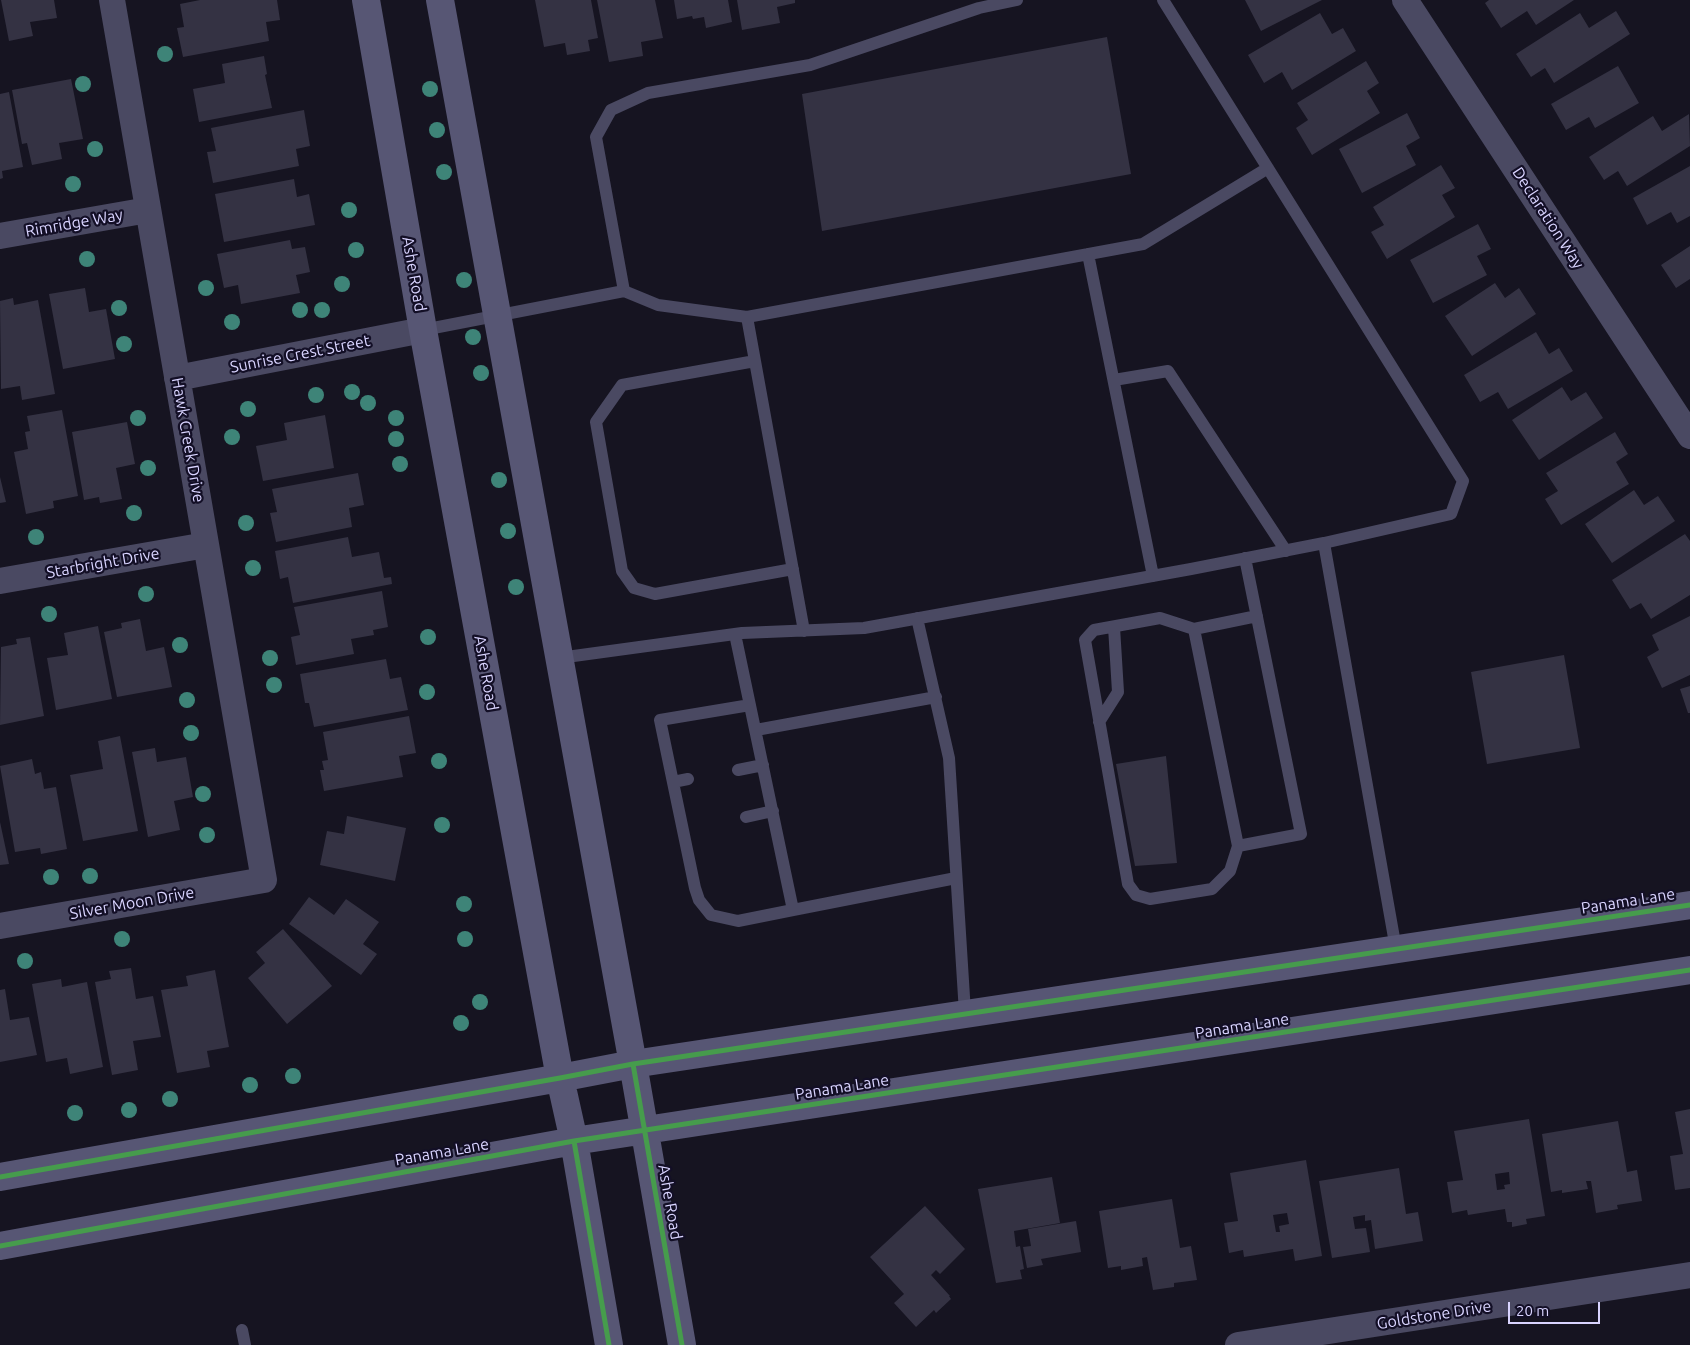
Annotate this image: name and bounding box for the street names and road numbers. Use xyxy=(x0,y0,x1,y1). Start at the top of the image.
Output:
street label: Declaration Way xyxy=(1508,164,1588,272)
street label: Rimridge Way xyxy=(24,205,124,241)
street label: Ashe Road xyxy=(398,235,430,313)
street label: Sunrise Crest Street xyxy=(228,331,372,377)
street label: Hawk Creek Drive xyxy=(168,376,208,504)
street label: Starbright Drive xyxy=(45,544,161,582)
street label: Ashe Road xyxy=(470,634,502,712)
street label: Silver Moon Drive xyxy=(68,883,196,923)
street label: Panama Lane xyxy=(1580,884,1676,918)
street label: Panama Lane xyxy=(1194,1009,1290,1043)
street label: Panama Lane xyxy=(794,1070,890,1104)
street label: Panama Lane xyxy=(394,1134,490,1170)
street label: Ashe Road xyxy=(654,1163,686,1241)
street label: Goldstone Drive xyxy=(1375,1296,1493,1334)

